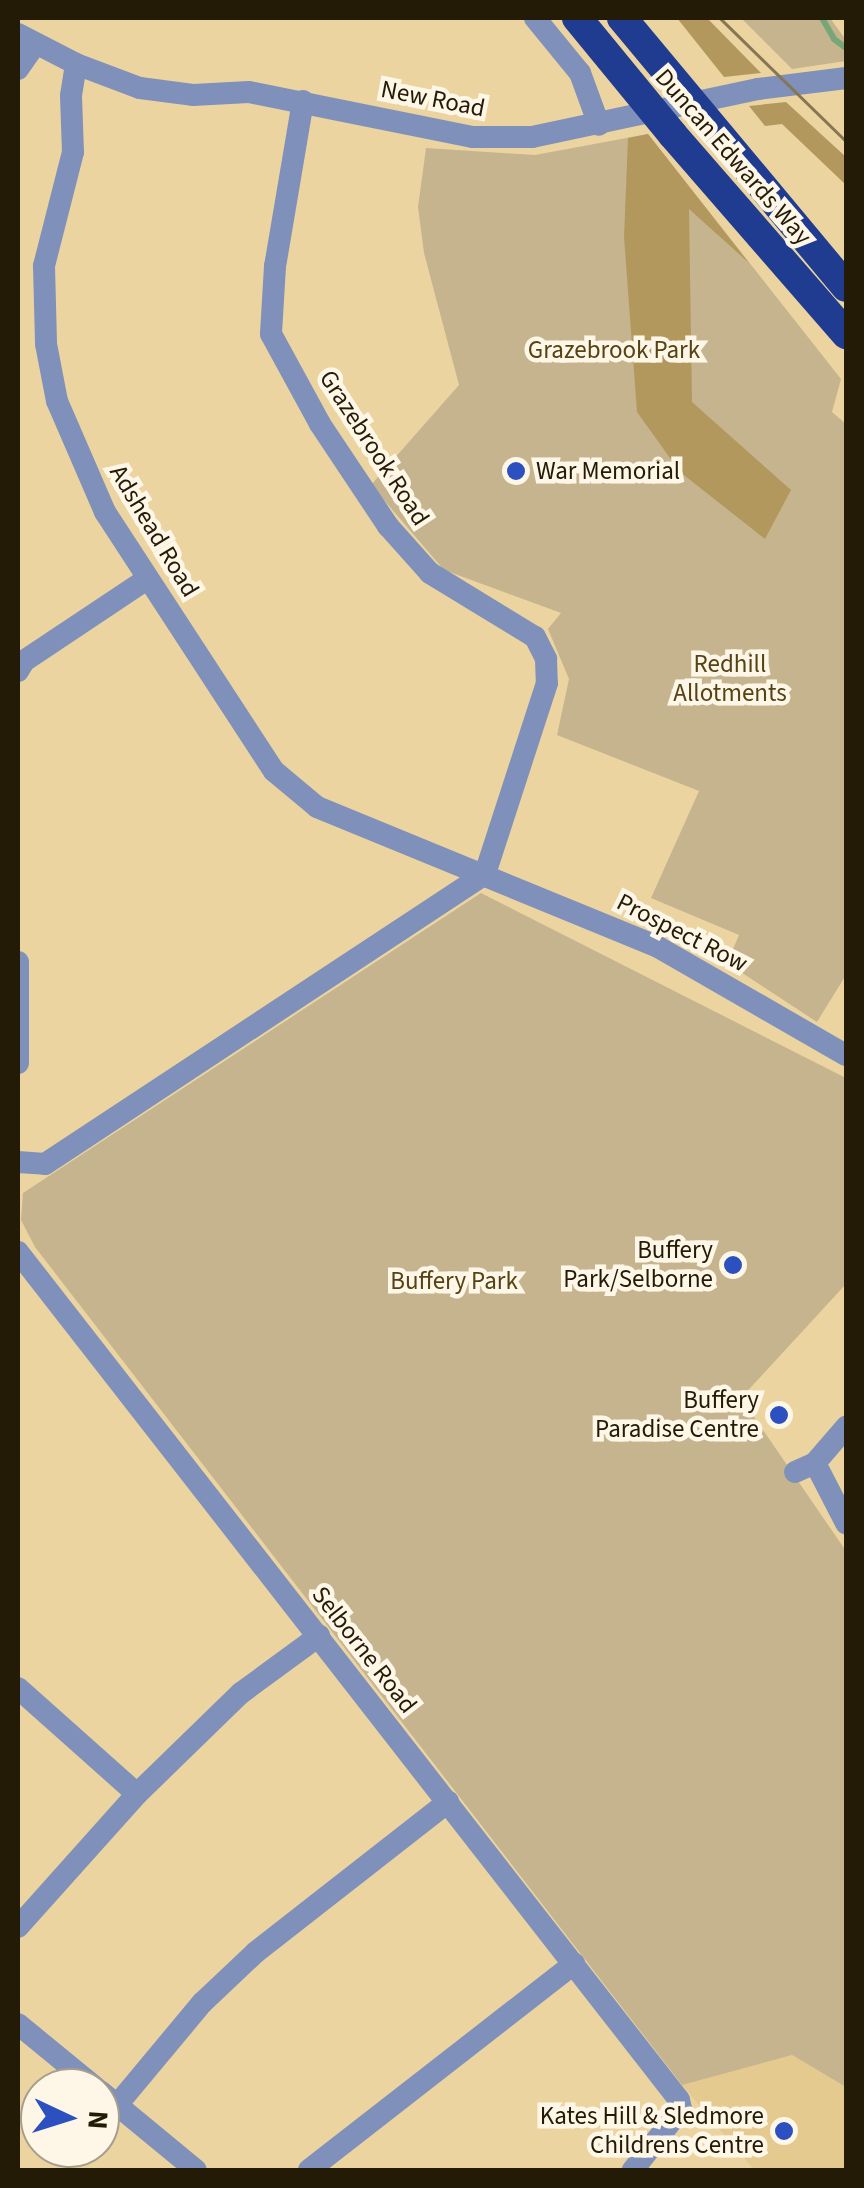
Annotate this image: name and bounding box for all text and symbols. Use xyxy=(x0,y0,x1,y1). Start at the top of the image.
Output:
street label: Duncan Edwards Way xyxy=(648,63,818,251)
street label: New Road xyxy=(378,74,488,124)
park label: Grazebrook Park xyxy=(528,335,700,365)
street label: Grazebrook Road xyxy=(313,365,435,531)
place label: War Memorial xyxy=(536,456,680,486)
street label: Adshead Road xyxy=(103,460,205,602)
marker: War Memorial xyxy=(505,460,527,482)
park label: Redhill Allotments xyxy=(673,650,787,709)
street label: Prospect Row xyxy=(612,887,752,979)
place label: Buffery Park/Selborne xyxy=(563,1236,713,1295)
marker: Buffery Park/Selborne xyxy=(722,1254,744,1276)
park label: Buffery Park xyxy=(390,1266,518,1296)
place label: Buffery Paradise Centre xyxy=(595,1386,759,1445)
marker: Buffery Paradise Centre xyxy=(768,1404,790,1426)
street label: Selborne Road xyxy=(305,1581,423,1719)
north arrow xyxy=(20,2068,120,2168)
place label: Kates Hill & Sledmore Childrens Centre xyxy=(540,2102,764,2161)
text: N xyxy=(77,2109,119,2131)
marker: Kates Hill & Sledmore Childrens Centre xyxy=(773,2120,795,2142)

